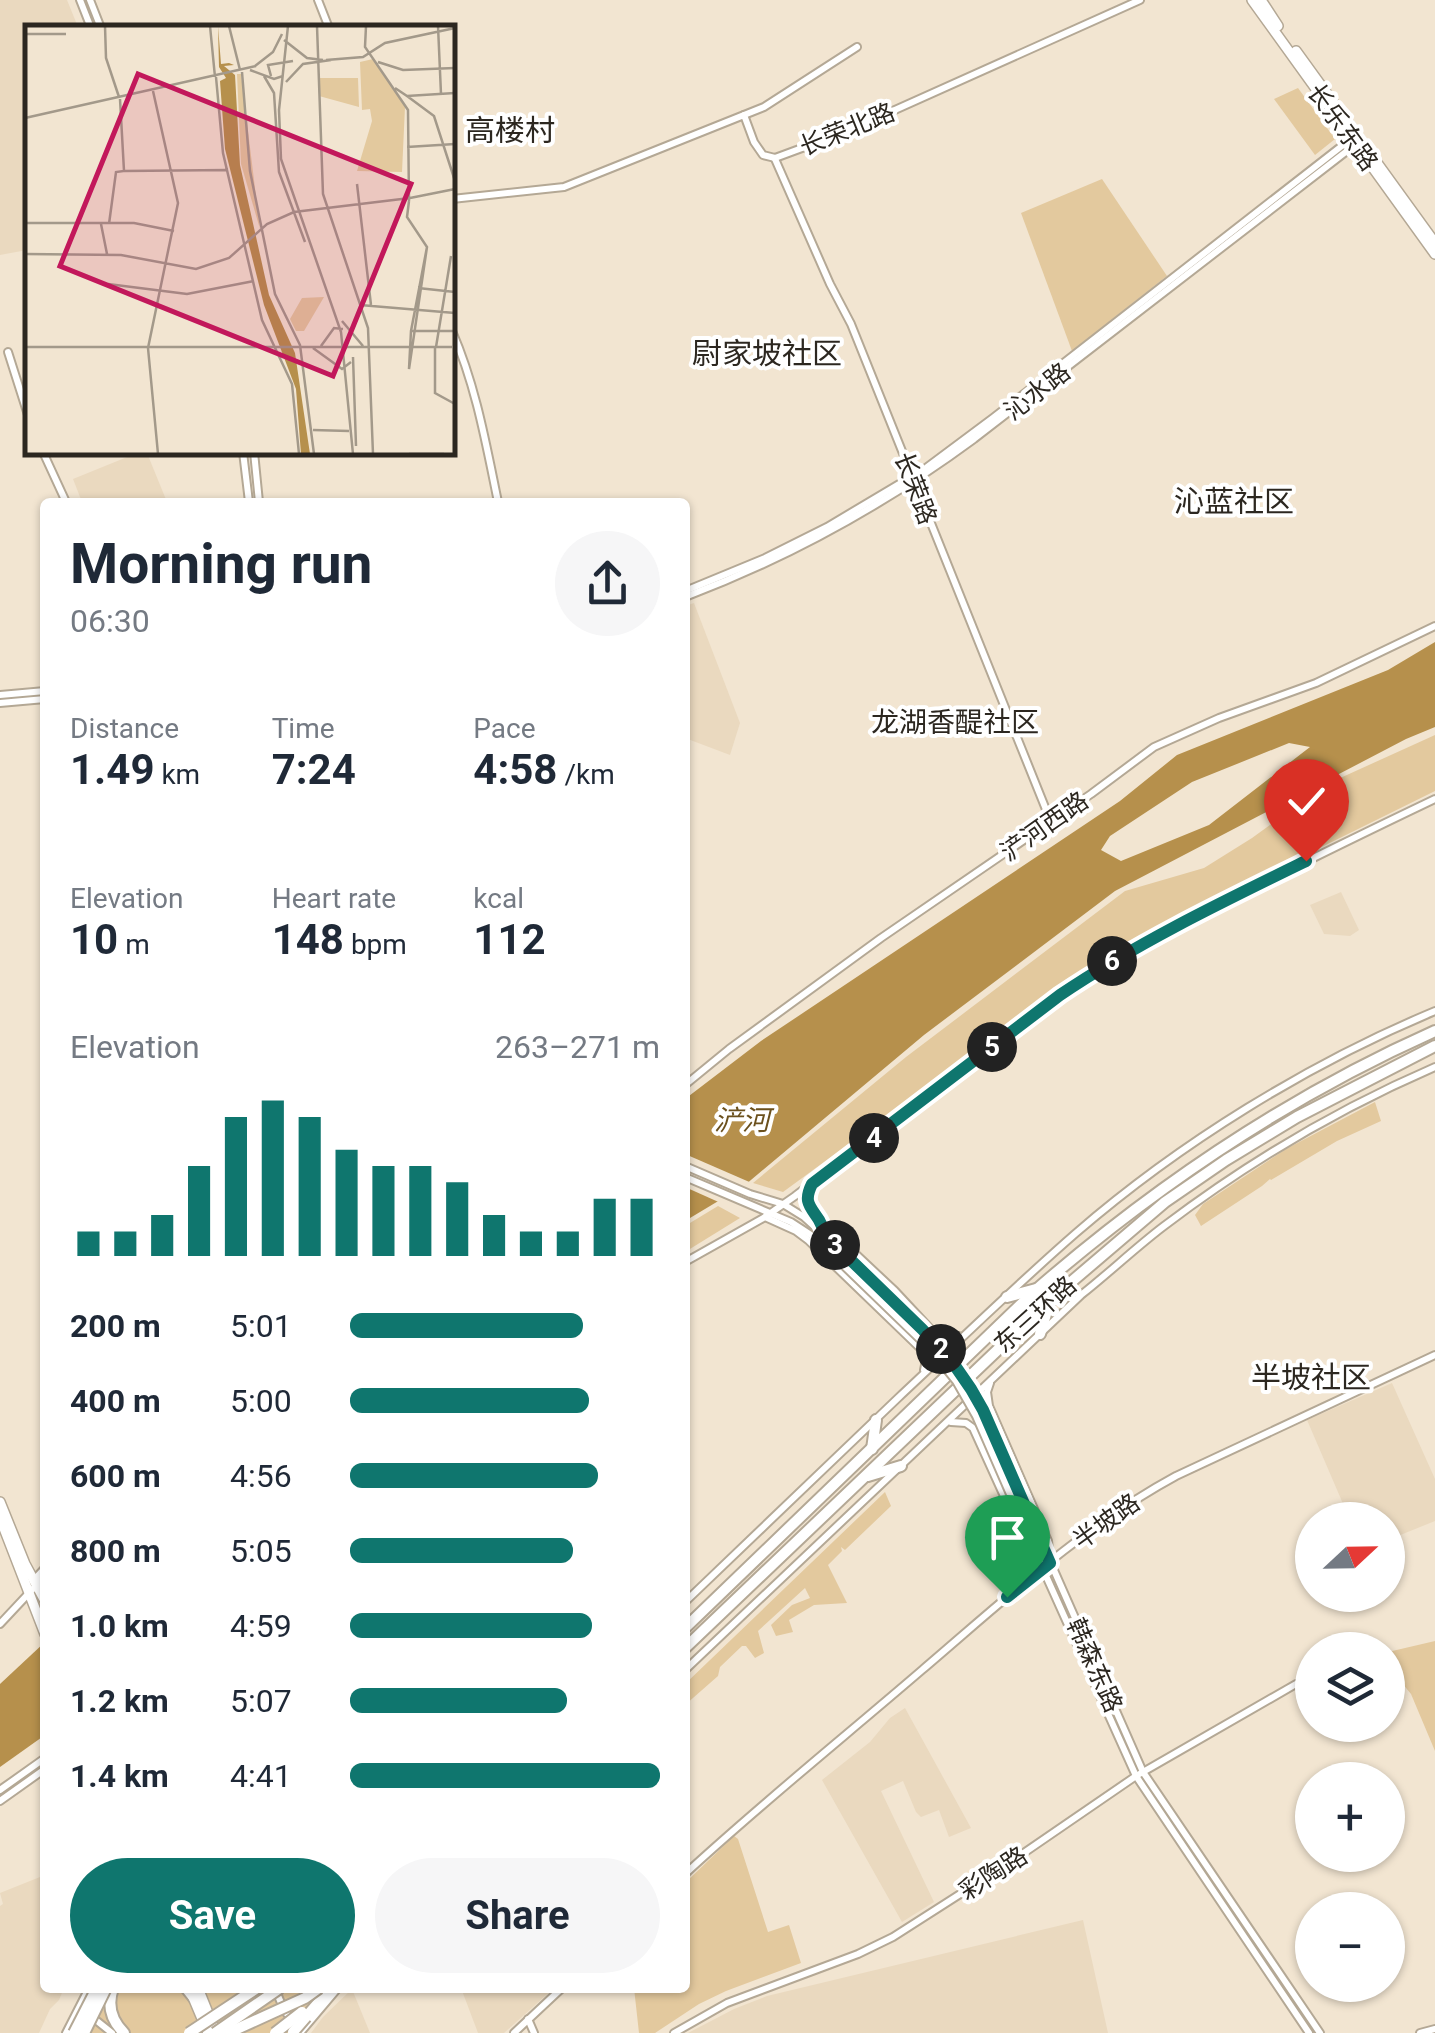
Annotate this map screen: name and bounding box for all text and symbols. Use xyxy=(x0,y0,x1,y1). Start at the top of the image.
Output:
inset map xyxy=(25,25,455,455)
street label: 长乐东路 xyxy=(1301,78,1384,176)
street label: 长荣北路 xyxy=(795,97,899,162)
district label: 高楼村 xyxy=(465,113,555,148)
district label: 尉家坡社区 xyxy=(692,336,842,371)
street label: 沁水路 xyxy=(999,357,1076,426)
street label: 长荣路 xyxy=(889,448,943,528)
district label: 沁蓝社区 xyxy=(1174,484,1294,519)
button: share xyxy=(555,531,660,636)
text: Morning run xyxy=(70,532,372,596)
text: 06:30 xyxy=(70,602,150,640)
district label: 龙湖香醍社区 xyxy=(871,706,1039,739)
text: Distance xyxy=(70,712,179,745)
text: Time xyxy=(272,712,335,745)
text: Pace xyxy=(473,712,536,745)
text: 1.49 xyxy=(70,745,154,794)
text: 7:24 xyxy=(272,745,356,794)
text: 4:58 xyxy=(473,745,557,794)
text: km xyxy=(154,758,200,791)
text: /km xyxy=(557,758,615,791)
pin xyxy=(1264,759,1349,862)
icon: check xyxy=(1279,774,1334,829)
street label: 浐河西路 xyxy=(995,786,1094,867)
text: Elevation xyxy=(70,882,183,915)
text: Heart rate xyxy=(272,882,396,915)
text: kcal xyxy=(473,882,524,915)
text: 10 xyxy=(70,915,118,964)
text: 148 xyxy=(272,915,344,964)
text: 112 xyxy=(473,915,546,964)
text: m xyxy=(118,928,150,961)
text: bpm xyxy=(344,928,407,961)
pin: 6 xyxy=(1087,936,1137,986)
text: 6 xyxy=(1104,944,1120,977)
pin: 5 xyxy=(967,1022,1017,1072)
text: Elevation xyxy=(70,1028,200,1066)
text: 263–271 m xyxy=(495,1028,660,1066)
text: 5 xyxy=(984,1030,1000,1063)
water label: 浐河 xyxy=(714,1104,775,1137)
pin: 4 xyxy=(849,1113,899,1163)
text: 4 xyxy=(866,1121,882,1154)
pin: 3 xyxy=(810,1220,860,1270)
text: 3 xyxy=(827,1228,843,1261)
street label: 东三环路 xyxy=(988,1270,1082,1359)
text: 200 m xyxy=(70,1307,161,1345)
text: 5:01 xyxy=(230,1307,292,1345)
pin: 2 xyxy=(916,1324,966,1374)
text: 2 xyxy=(933,1332,949,1365)
district label: 半坡社区 xyxy=(1251,1360,1371,1395)
text: 400 m xyxy=(70,1382,161,1420)
text: 5:00 xyxy=(230,1382,292,1420)
text: 600 m xyxy=(70,1457,161,1495)
text: 4:56 xyxy=(230,1457,292,1495)
street label: 半坡路 xyxy=(1067,1488,1145,1555)
pin xyxy=(965,1495,1050,1598)
north arrow xyxy=(1295,1502,1405,1612)
map controls xyxy=(1295,1502,1405,2002)
icon: arrive xyxy=(980,1510,1035,1565)
text: 800 m xyxy=(70,1532,161,1570)
text: 5:05 xyxy=(230,1532,292,1570)
text: 1.0 km xyxy=(70,1607,169,1645)
text: 4:59 xyxy=(230,1607,292,1645)
street label: 韩森东路 xyxy=(1061,1614,1128,1717)
button: layers xyxy=(1295,1632,1405,1742)
text: 1.2 km xyxy=(70,1682,169,1720)
text: 5:07 xyxy=(230,1682,292,1720)
text: 1.4 km xyxy=(70,1757,169,1795)
text: 4:41 xyxy=(230,1757,292,1795)
button: + xyxy=(1295,1762,1405,1872)
street label: 彩陶路 xyxy=(954,1841,1033,1906)
button: Save xyxy=(70,1858,355,1973)
button: Share xyxy=(375,1858,660,1973)
button: − xyxy=(1295,1892,1405,2002)

